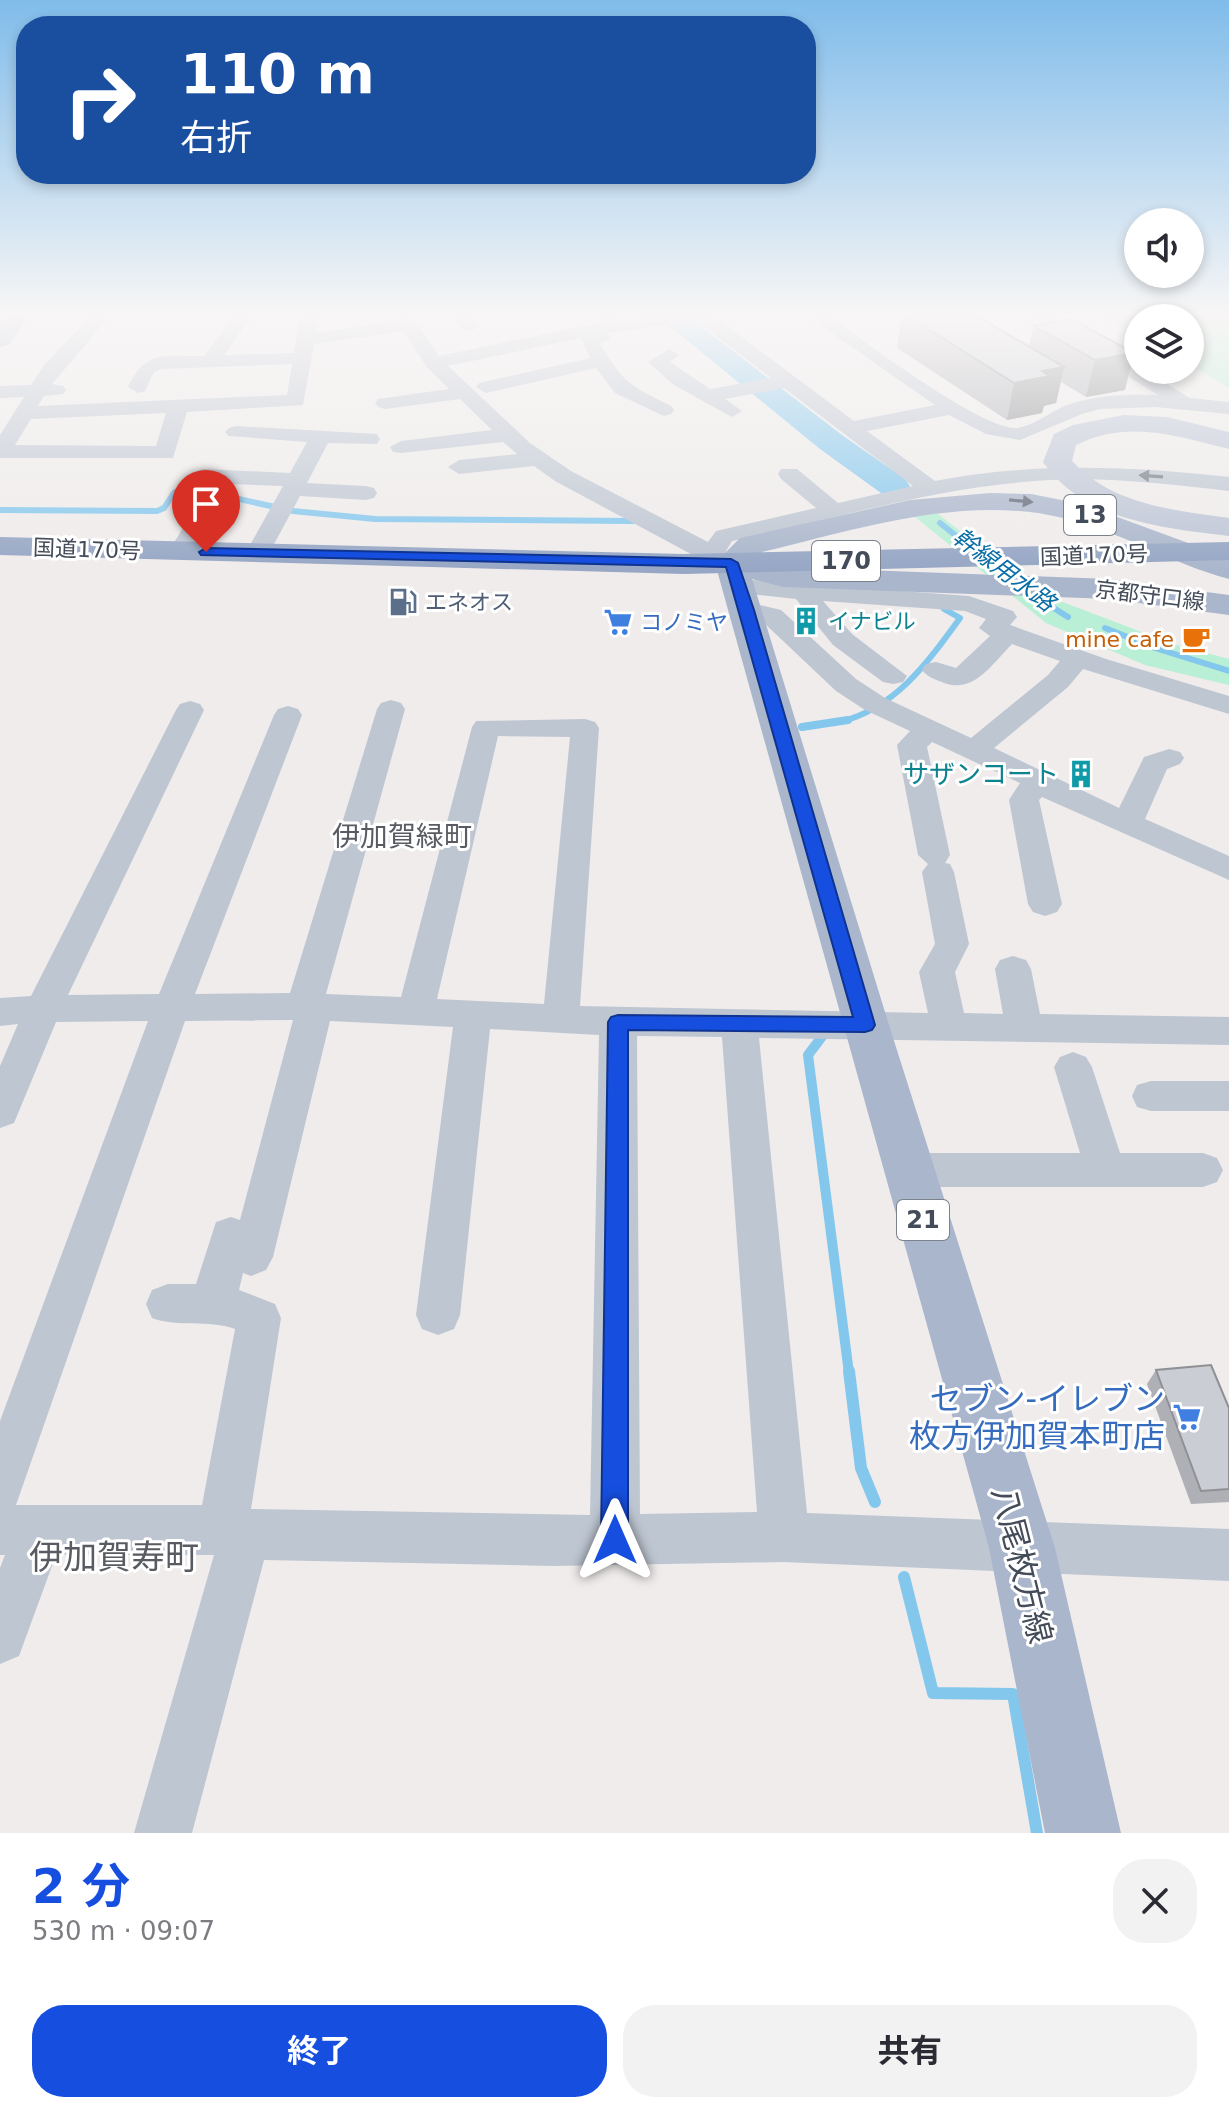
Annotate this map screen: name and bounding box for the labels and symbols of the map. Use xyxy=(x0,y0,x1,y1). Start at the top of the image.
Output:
one-way arrow xyxy=(1138,469,1163,482)
pin xyxy=(172,470,240,552)
one-way arrow xyxy=(1009,495,1034,508)
road number: 13 xyxy=(1064,495,1116,535)
water label: 幹線用水路 xyxy=(948,523,1062,618)
street label: 国道170号 xyxy=(33,535,141,564)
road number: 170 xyxy=(812,541,880,581)
street label: 国道170号 xyxy=(1040,541,1148,570)
street label: 京都守口線 xyxy=(1094,576,1206,615)
fuel station icon: エネオス xyxy=(388,587,418,617)
place label: エネオス xyxy=(425,590,513,615)
building icon: イナビル xyxy=(791,606,821,636)
supermarket icon: コノミヤ xyxy=(603,607,633,637)
place label: イナビル xyxy=(828,609,916,634)
place label: コノミヤ xyxy=(640,610,728,635)
cafe icon: mine cafe xyxy=(1181,624,1211,654)
place label: mine cafe xyxy=(1065,627,1174,652)
place label: サザンコート xyxy=(903,759,1059,789)
building icon: サザンコート xyxy=(1066,759,1096,789)
district label: 伊加賀緑町 xyxy=(332,820,472,853)
road number: 21 xyxy=(897,1200,949,1240)
place label: セブン-イレブン 枚方伊加賀本町店 xyxy=(909,1380,1165,1455)
supermarket icon: セブン-イレブン 枚方伊加賀本町店 xyxy=(1172,1402,1202,1432)
street label: 八尾枚方線 xyxy=(984,1483,1060,1647)
position arrow xyxy=(573,1498,657,1582)
district label: 伊加賀寿町 xyxy=(29,1537,199,1577)

